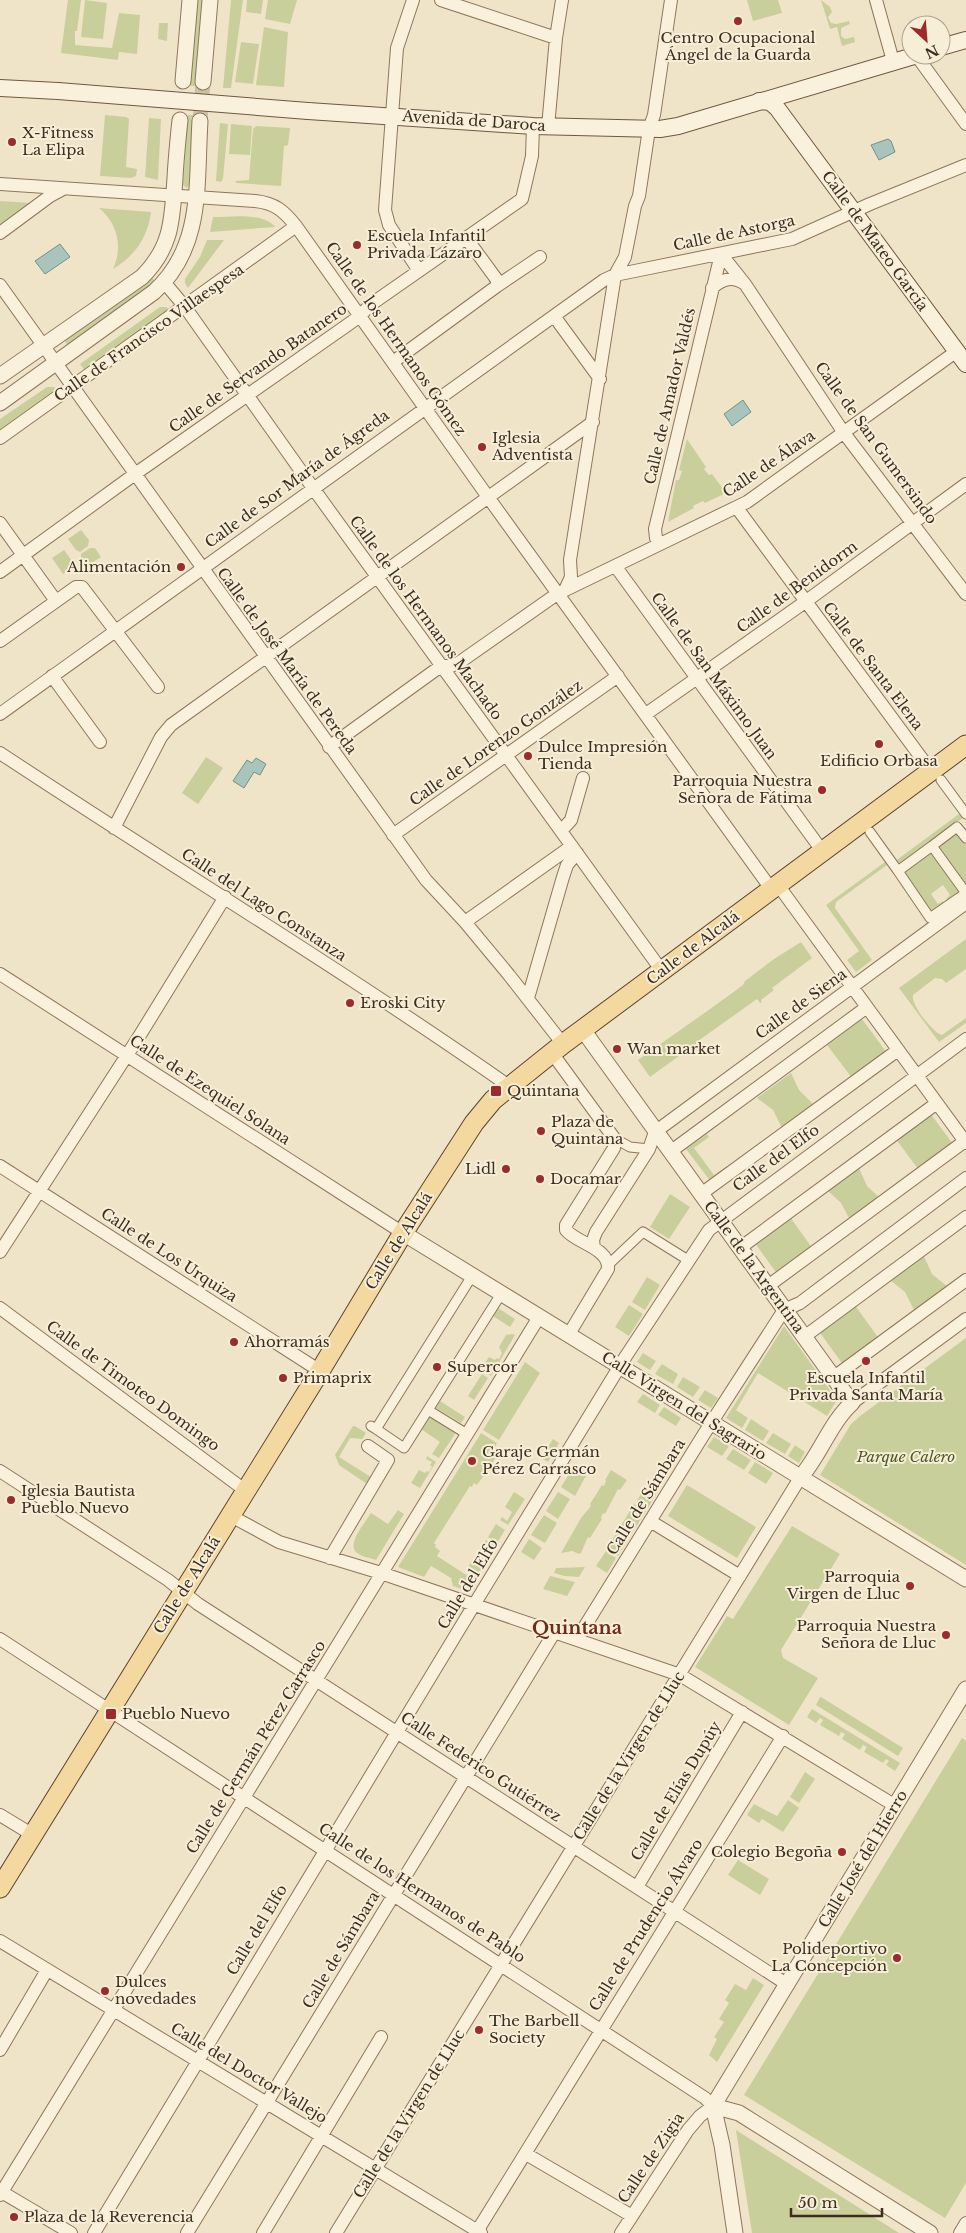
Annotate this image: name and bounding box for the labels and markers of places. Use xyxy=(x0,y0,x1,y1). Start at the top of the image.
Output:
marker: Centro Ocupacional Ángel de la Guarda xyxy=(732,15,744,27)
place label: Centro Ocupacional Ángel de la Guarda xyxy=(661,28,816,64)
place label: X-Fitness La Elipa xyxy=(22,123,94,159)
marker: X-Fitness La Elipa xyxy=(6,136,18,148)
place label: Escuela Infantil Privada Lázaro xyxy=(367,226,486,262)
marker: Escuela Infantil Privada Lázaro xyxy=(351,239,363,251)
place label: Iglesia Adventista xyxy=(491,428,573,464)
marker: Iglesia Adventista xyxy=(476,441,488,453)
place label: Alimentación xyxy=(66,557,171,576)
marker: Alimentación xyxy=(175,561,187,573)
place label: Dulce Impresión Tienda xyxy=(538,737,667,773)
marker: Edificio Orbasa xyxy=(873,738,885,750)
marker: Dulce Impresión Tienda xyxy=(522,750,534,762)
place label: Edificio Orbasa xyxy=(820,751,939,770)
place label: Parroquia Nuestra Señora de Fátima xyxy=(672,771,813,807)
marker: Parroquia Nuestra Señora de Fátima xyxy=(816,784,828,796)
place label: Eroski City xyxy=(360,993,446,1012)
marker: Eroski City xyxy=(344,997,356,1009)
place label: Wan market xyxy=(626,1039,721,1058)
marker: Wan market xyxy=(611,1043,623,1055)
place label: Quintana xyxy=(507,1081,580,1100)
marker: Quintana xyxy=(489,1084,503,1098)
place label: Plaza de Quintana xyxy=(551,1112,624,1148)
marker: Plaza de Quintana xyxy=(535,1125,547,1137)
place label: Lidl xyxy=(465,1159,496,1178)
marker: Lidl xyxy=(500,1163,512,1175)
place label: Docamar xyxy=(550,1169,622,1188)
marker: Docamar xyxy=(534,1173,546,1185)
place label: Ahorramás xyxy=(243,1332,330,1351)
marker: Ahorramás xyxy=(228,1336,240,1348)
marker: Escuela Infantil Privada Santa María xyxy=(860,1355,872,1367)
place label: Supercor xyxy=(447,1357,518,1376)
marker: Supercor xyxy=(431,1361,443,1373)
place label: Primaprix xyxy=(293,1368,372,1387)
place label: Escuela Infantil Privada Santa María xyxy=(789,1368,944,1404)
marker: Primaprix xyxy=(277,1372,289,1384)
place label: Garaje Germán Pérez Carrasco xyxy=(482,1442,600,1478)
marker: Garaje Germán Pérez Carrasco xyxy=(466,1455,478,1467)
place label: Iglesia Bautista Pueblo Nuevo xyxy=(21,1481,136,1517)
marker: Iglesia Bautista Pueblo Nuevo xyxy=(5,1494,17,1506)
place label: Parroquia Virgen de Lluc xyxy=(786,1567,901,1603)
marker: Parroquia Virgen de Lluc xyxy=(904,1580,916,1592)
place label: Parroquia Nuestra Señora de Lluc xyxy=(796,1616,937,1652)
marker: Parroquia Nuestra Señora de Lluc xyxy=(940,1629,952,1641)
place label: Pueblo Nuevo xyxy=(122,1704,230,1723)
marker: Pueblo Nuevo xyxy=(104,1707,118,1721)
place label: Colegio Begoña xyxy=(711,1842,833,1861)
marker: Colegio Begoña xyxy=(836,1846,848,1858)
place label: Polideportivo La Concepción xyxy=(771,1939,887,1975)
marker: Polideportivo La Concepción xyxy=(891,1952,903,1964)
place label: Dulces novedades xyxy=(115,1972,196,2008)
marker: Dulces novedades xyxy=(99,1985,111,1997)
place label: The Barbell Society xyxy=(489,2011,580,2047)
marker: The Barbell Society xyxy=(473,2024,485,2036)
place label: Plaza de la Reverencia xyxy=(24,2207,194,2226)
marker: Plaza de la Reverencia xyxy=(8,2211,20,2223)

